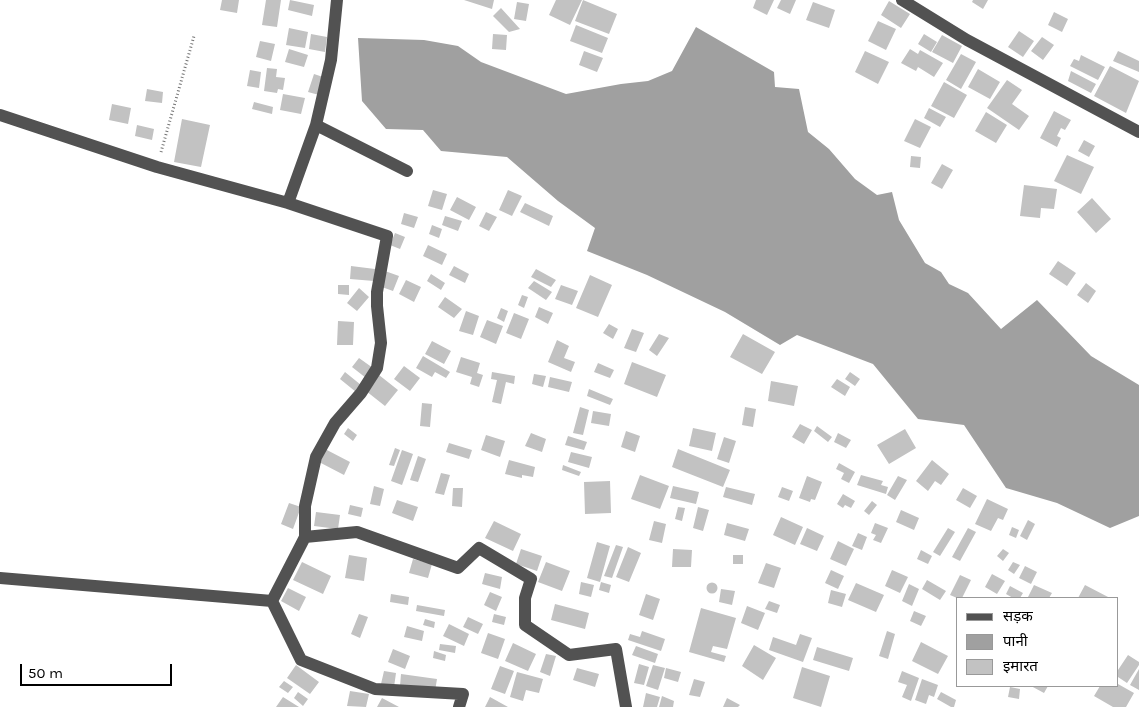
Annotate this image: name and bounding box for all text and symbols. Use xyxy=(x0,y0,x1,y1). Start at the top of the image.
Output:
legend xyxy=(956,597,1119,687)
text: सड़क xyxy=(1003,607,1033,625)
text: पानी xyxy=(1003,632,1028,650)
scale bar xyxy=(22,654,175,686)
text: इमारत xyxy=(1003,657,1038,675)
text: 50 m xyxy=(28,664,63,682)

